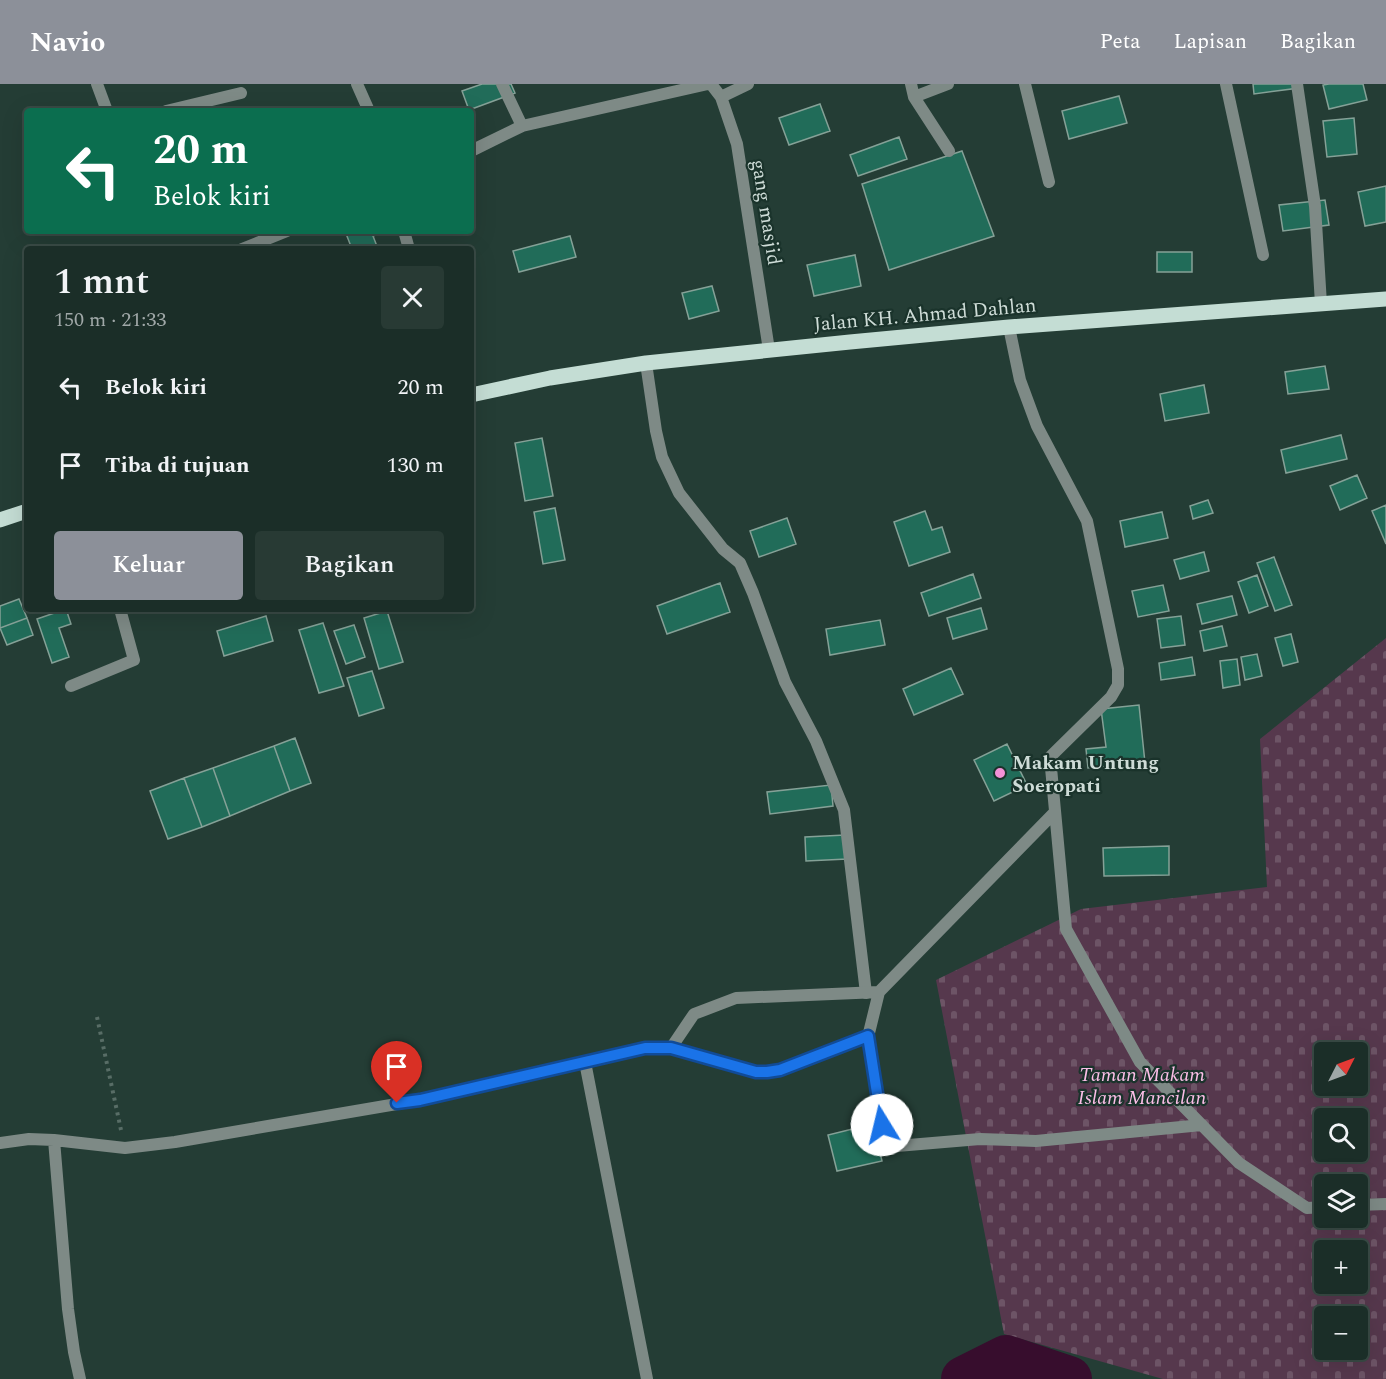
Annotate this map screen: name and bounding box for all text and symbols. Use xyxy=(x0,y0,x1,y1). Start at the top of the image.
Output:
text: Navio xyxy=(30,21,105,64)
text: Peta xyxy=(1100,26,1140,58)
text: Lapisan xyxy=(1173,26,1247,58)
text: Bagikan xyxy=(1280,26,1356,58)
text: 20 m xyxy=(153,119,248,182)
icon: left xyxy=(54,132,132,210)
street label: gang masjid xyxy=(743,157,789,267)
text: Belok kiri xyxy=(153,176,271,218)
text: 1 mnt xyxy=(54,255,149,310)
button: close xyxy=(381,266,444,329)
street label: Jalan KH. Ahmad Dahlan xyxy=(813,290,1038,340)
text: 150 m · 21:33 xyxy=(54,305,166,335)
icon: left xyxy=(54,371,87,404)
text: Belok kiri xyxy=(105,371,207,404)
text: 20 m xyxy=(398,371,444,404)
icon: arrive xyxy=(54,449,87,482)
text: Tiba di tujuan xyxy=(105,449,250,482)
text: 130 m xyxy=(387,449,444,482)
button: Keluar xyxy=(54,531,243,600)
button: Bagikan xyxy=(255,531,444,600)
place label: Makam Untung Soeropati xyxy=(1012,748,1159,801)
marker: Makam Untung Soeropati xyxy=(993,766,1007,780)
pin xyxy=(371,1041,422,1103)
north arrow xyxy=(1314,1042,1368,1096)
map controls xyxy=(1314,1042,1368,1360)
icon: arrive xyxy=(380,1050,413,1083)
park label: Taman Makam Islam Mancilan xyxy=(1078,1060,1207,1113)
position arrow xyxy=(850,1093,914,1157)
button: search xyxy=(1314,1108,1368,1162)
button: layers xyxy=(1314,1174,1368,1228)
button: + xyxy=(1314,1240,1368,1294)
button: − xyxy=(1314,1306,1368,1360)

